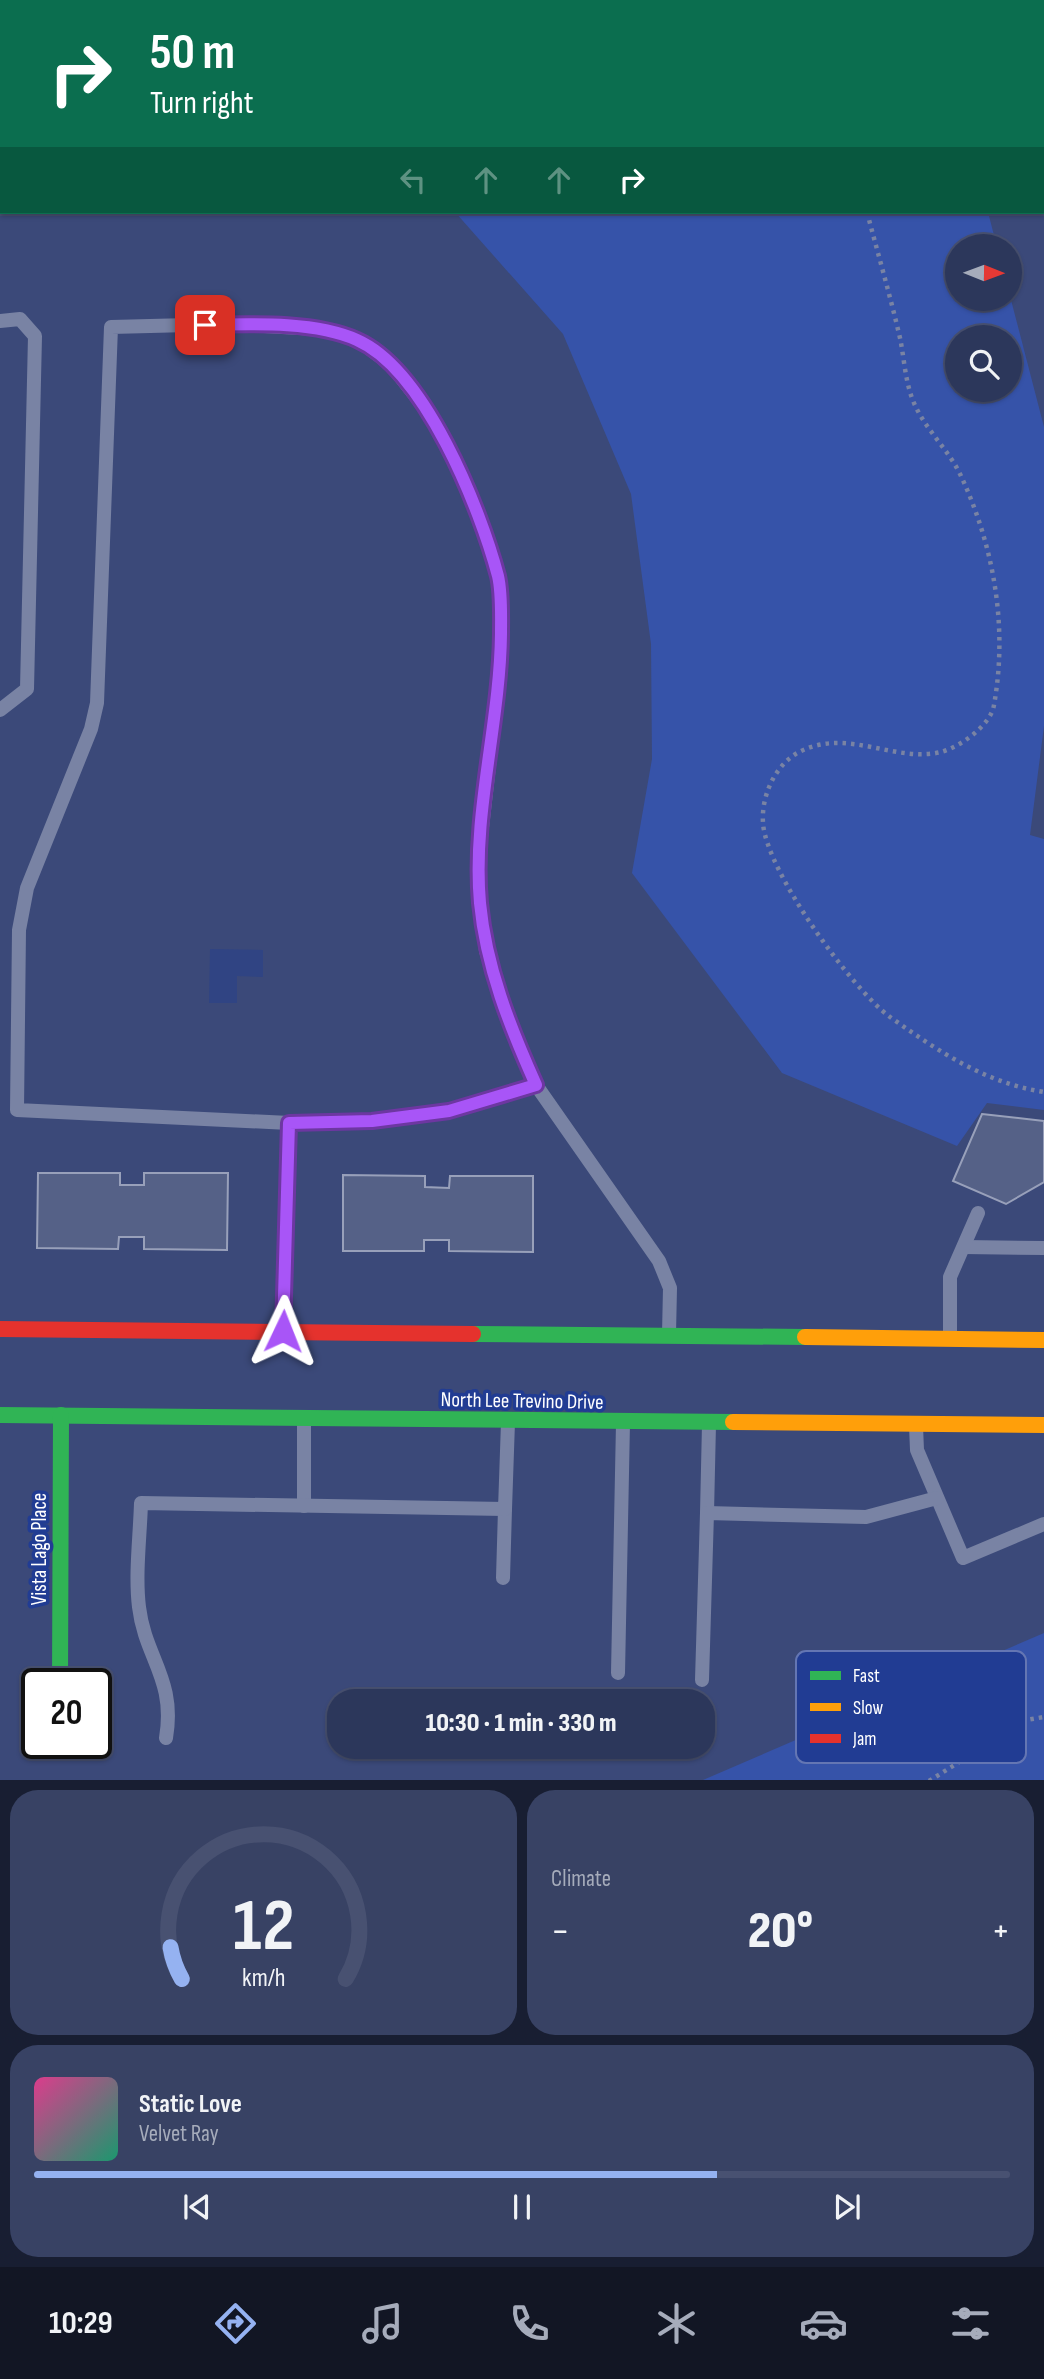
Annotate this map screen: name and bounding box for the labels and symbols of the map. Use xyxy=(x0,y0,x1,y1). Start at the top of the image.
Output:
north arrow xyxy=(945,234,1022,312)
pin xyxy=(175,295,235,355)
position arrow xyxy=(246,1294,320,1368)
street label: North Lee Trevino Drive xyxy=(440,1387,604,1415)
street label: Vista Lago Place xyxy=(27,1493,52,1605)
legend xyxy=(796,1651,1026,1763)
text: Fast xyxy=(853,1665,880,1688)
speed limit sign: 20 xyxy=(21,1668,112,1759)
text: Slow xyxy=(853,1697,883,1720)
text: Jam xyxy=(852,1728,876,1751)

